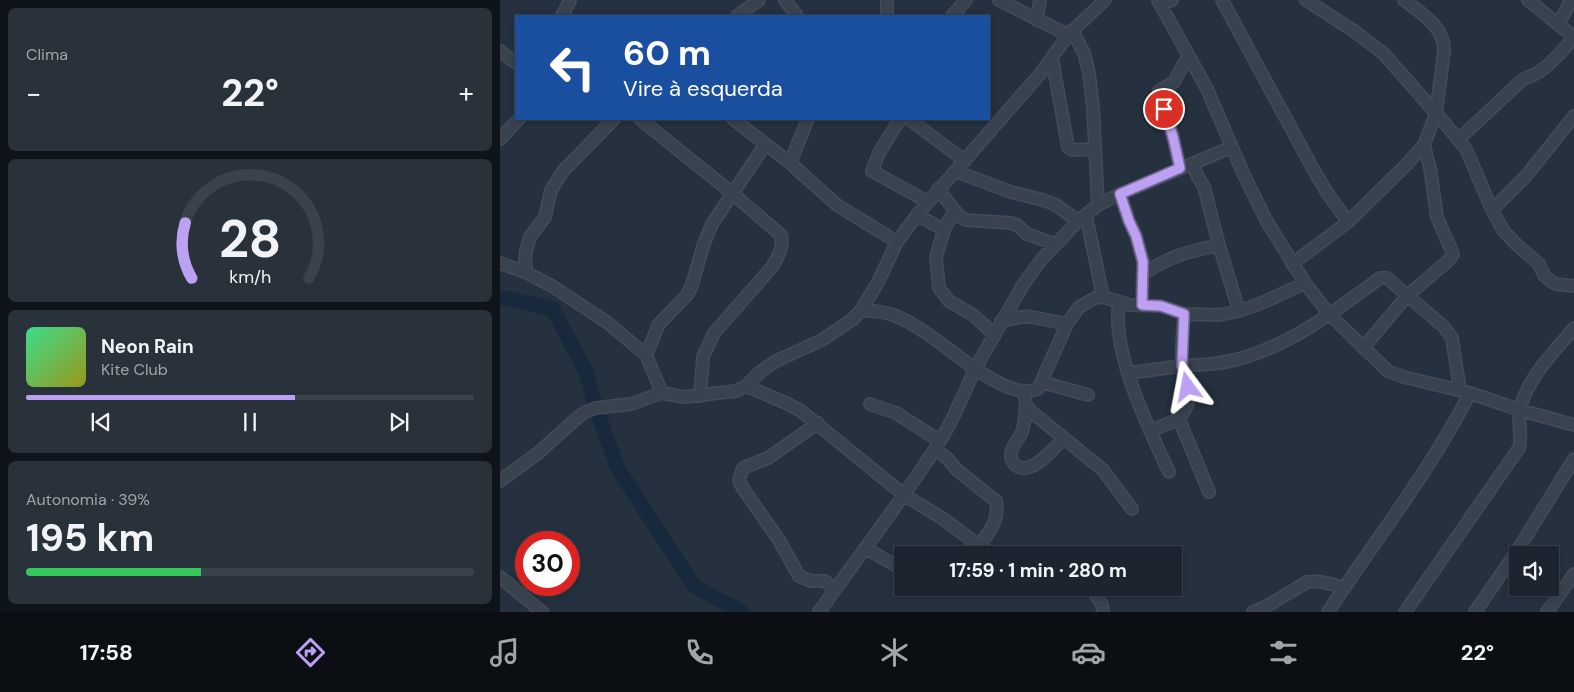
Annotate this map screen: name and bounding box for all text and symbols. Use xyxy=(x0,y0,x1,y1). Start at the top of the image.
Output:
text: 60 m xyxy=(623,30,711,76)
icon: left xyxy=(540,35,605,100)
text: Clima xyxy=(26,44,68,65)
text: 22° xyxy=(221,68,279,118)
text: Vire à esquerda xyxy=(623,74,783,103)
text: − xyxy=(26,75,41,112)
text: + xyxy=(459,75,474,112)
pin xyxy=(1143,88,1185,130)
icon: arrive xyxy=(1150,95,1178,123)
text: 28 xyxy=(219,205,281,273)
text: km/h xyxy=(229,265,271,289)
text: Neon Rain xyxy=(101,334,194,359)
text: Kite Club xyxy=(101,359,168,380)
position arrow xyxy=(1161,360,1213,412)
icon: previous xyxy=(87,408,115,436)
icon: pause xyxy=(236,408,264,436)
icon: next xyxy=(385,408,413,436)
text: Autonomia · 39% xyxy=(26,489,150,510)
text: 195 km xyxy=(26,513,154,563)
speed limit sign: 30 xyxy=(515,531,580,596)
map controls xyxy=(1509,546,1559,596)
button: sound xyxy=(1509,546,1559,596)
text: 17:59 · 1 min · 280 m xyxy=(949,558,1127,583)
icon: directions xyxy=(293,635,328,670)
icon: music xyxy=(487,635,522,670)
icon: phone xyxy=(682,635,717,670)
icon: climate xyxy=(877,635,912,670)
icon: car xyxy=(1071,635,1106,670)
icon: filters xyxy=(1266,635,1301,670)
text: 17:58 xyxy=(80,638,133,667)
text: 22° xyxy=(1461,638,1494,667)

